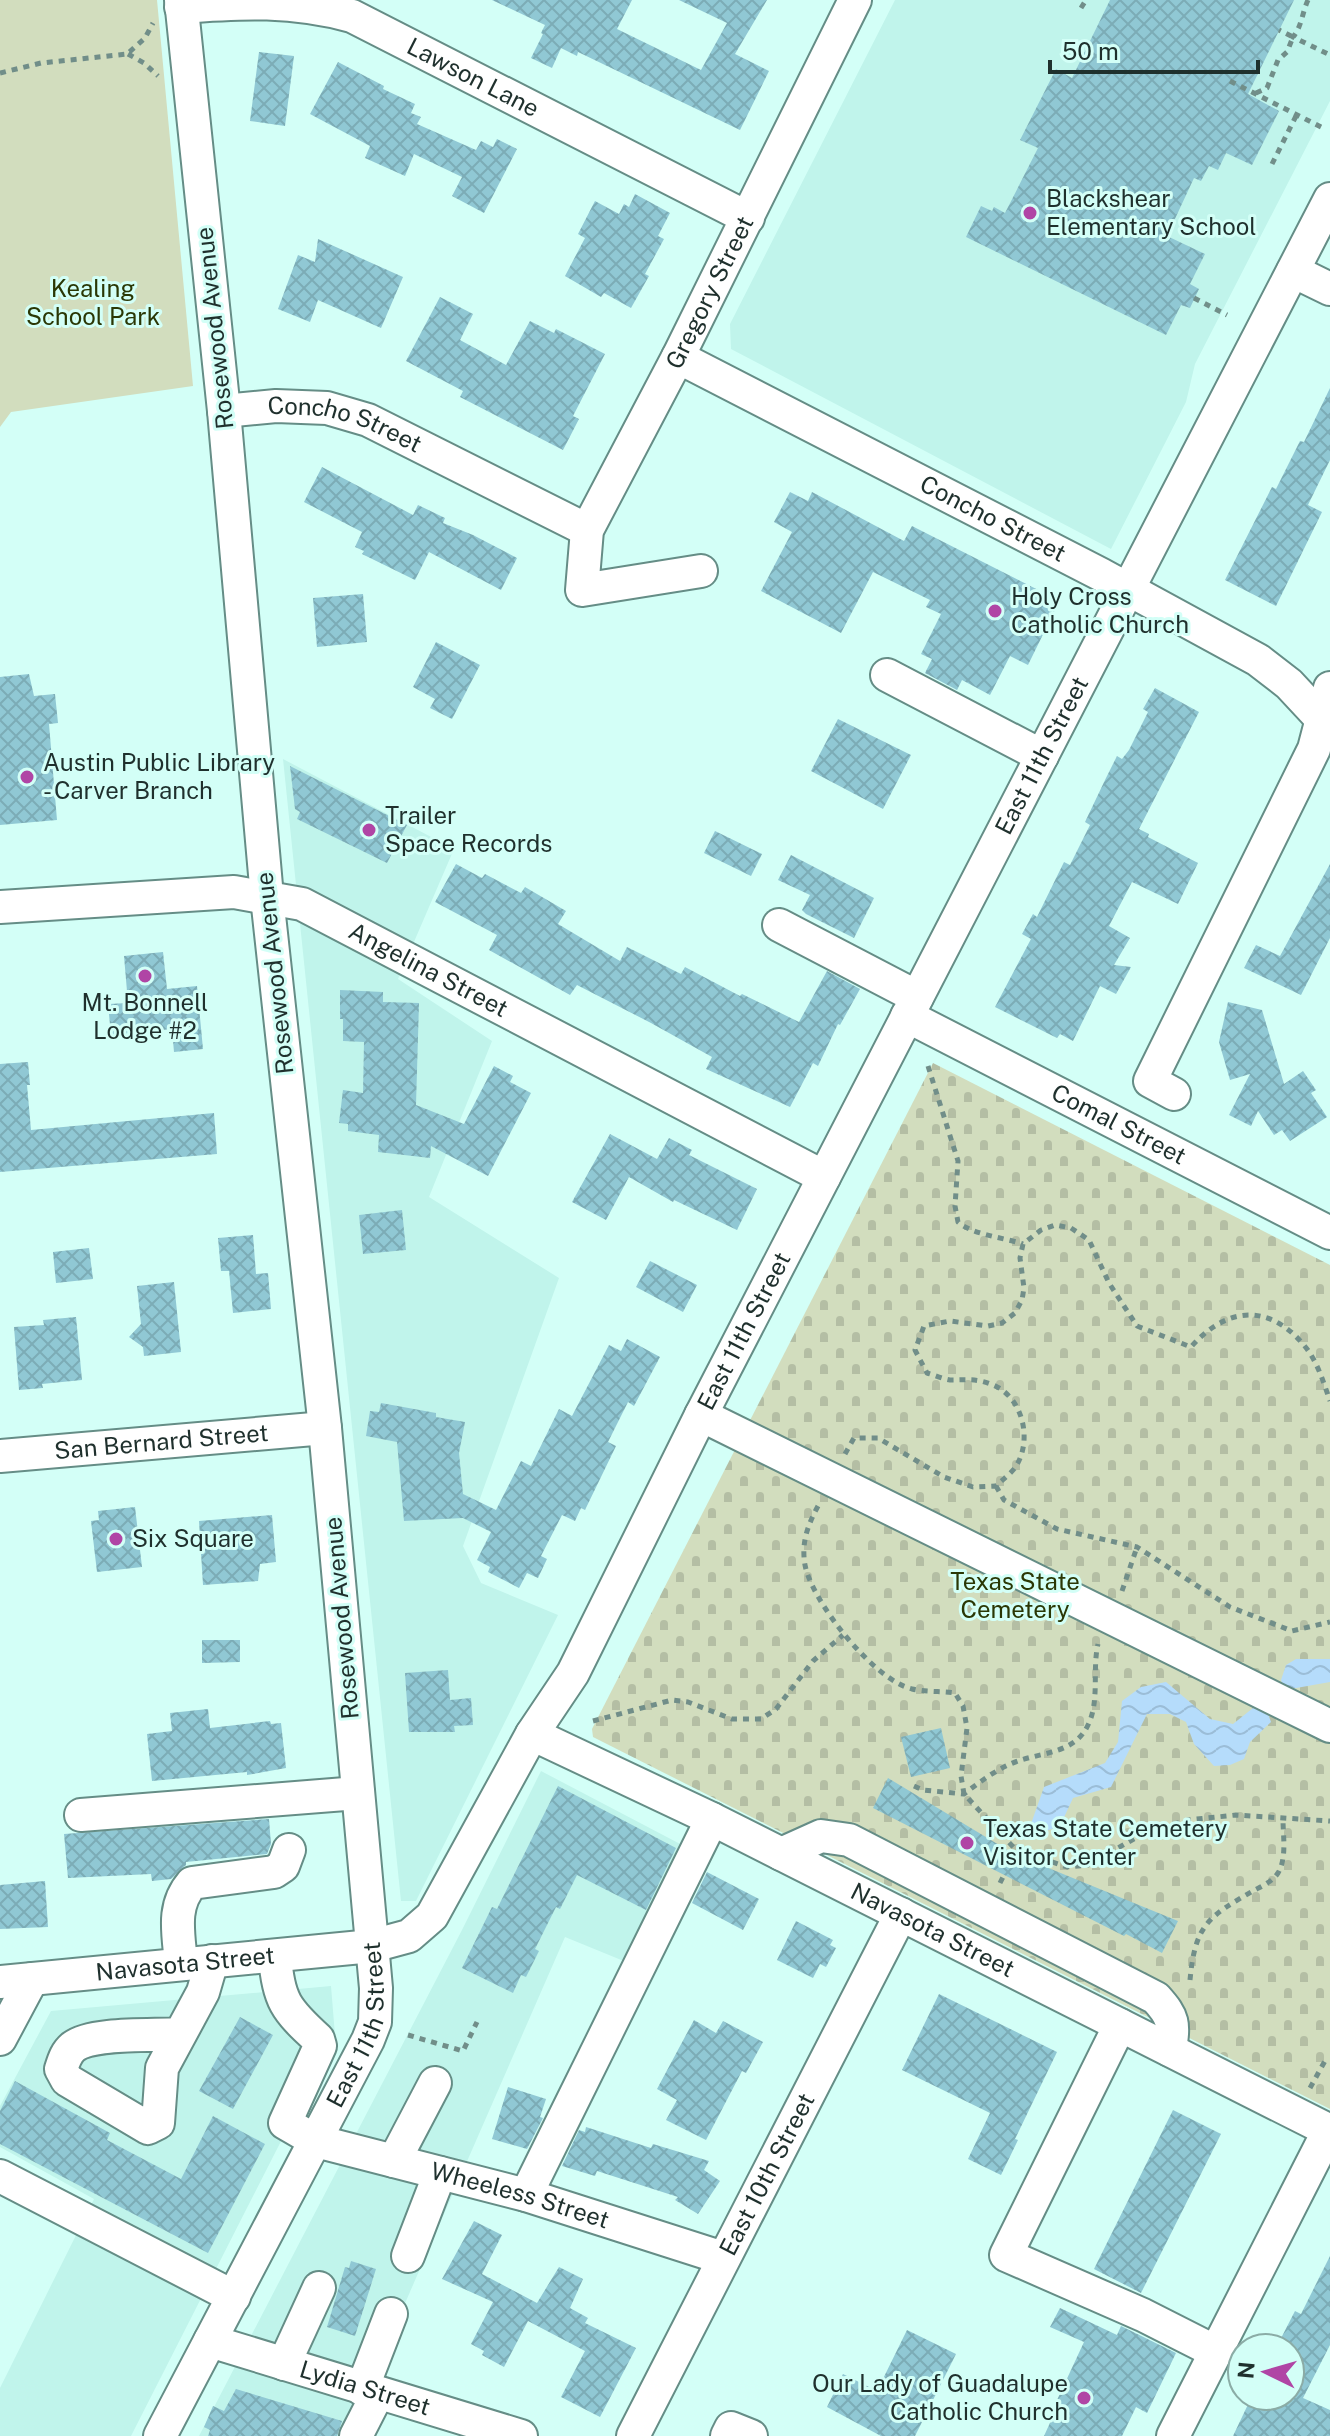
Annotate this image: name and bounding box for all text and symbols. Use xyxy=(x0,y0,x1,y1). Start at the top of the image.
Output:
scale bar xyxy=(1050,24,1258,74)
street label: Lawson Lane xyxy=(403,32,544,122)
text: 50 m xyxy=(1062,37,1119,65)
place label: Blackshear Elementary School xyxy=(1046,184,1257,240)
marker: Blackshear Elementary School xyxy=(1021,204,1039,222)
street label: Gregory Street xyxy=(659,211,759,373)
street label: Rosewood Avenue xyxy=(189,226,239,431)
park label: Kealing School Park xyxy=(26,274,160,330)
street label: Concho Street xyxy=(266,390,427,458)
street label: Concho Street xyxy=(916,469,1071,567)
place label: Holy Cross Catholic Church xyxy=(1011,582,1189,638)
marker: Holy Cross Catholic Church xyxy=(986,602,1004,620)
street label: East 11th Street xyxy=(989,672,1093,839)
place label: Austin Public Library - Carver Branch xyxy=(43,748,275,804)
marker: Austin Public Library - Carver Branch xyxy=(18,768,36,786)
place label: Trailer Space Records xyxy=(385,801,552,857)
marker: Trailer Space Records xyxy=(360,821,378,839)
street label: Rosewood Avenue xyxy=(249,871,299,1076)
street label: Angelina Street xyxy=(344,916,513,1022)
marker: Mt. Bonnell Lodge #2 xyxy=(136,967,154,985)
place label: Mt. Bonnell Lodge #2 xyxy=(82,988,208,1044)
street label: Comal Street xyxy=(1047,1078,1191,1170)
street label: East 11th Street xyxy=(691,1247,796,1414)
street label: San Bernard Street xyxy=(53,1418,270,1464)
street label: Rosewood Avenue xyxy=(318,1516,364,1720)
place label: Six Square xyxy=(132,1524,254,1552)
marker: Six Square xyxy=(107,1530,125,1548)
park label: Texas State Cemetery xyxy=(950,1567,1080,1623)
place label: Texas State Cemetery Visitor Center xyxy=(983,1814,1228,1870)
marker: Texas State Cemetery Visitor Center xyxy=(958,1834,976,1852)
street label: Navasota Street xyxy=(846,1876,1019,1982)
street label: Navasota Street xyxy=(94,1941,276,1986)
street label: East 11th Street xyxy=(320,1941,389,2112)
street label: East 10th Street xyxy=(713,2088,820,2260)
street label: Wheeless Street xyxy=(428,2156,613,2234)
north arrow xyxy=(1226,2332,1306,2412)
street label: Lydia Street xyxy=(296,2354,434,2421)
text: N xyxy=(1232,2361,1260,2380)
place label: Our Lady of Guadalupe Catholic Church xyxy=(812,2369,1068,2425)
marker: Our Lady of Guadalupe Catholic Church xyxy=(1075,2389,1093,2407)

